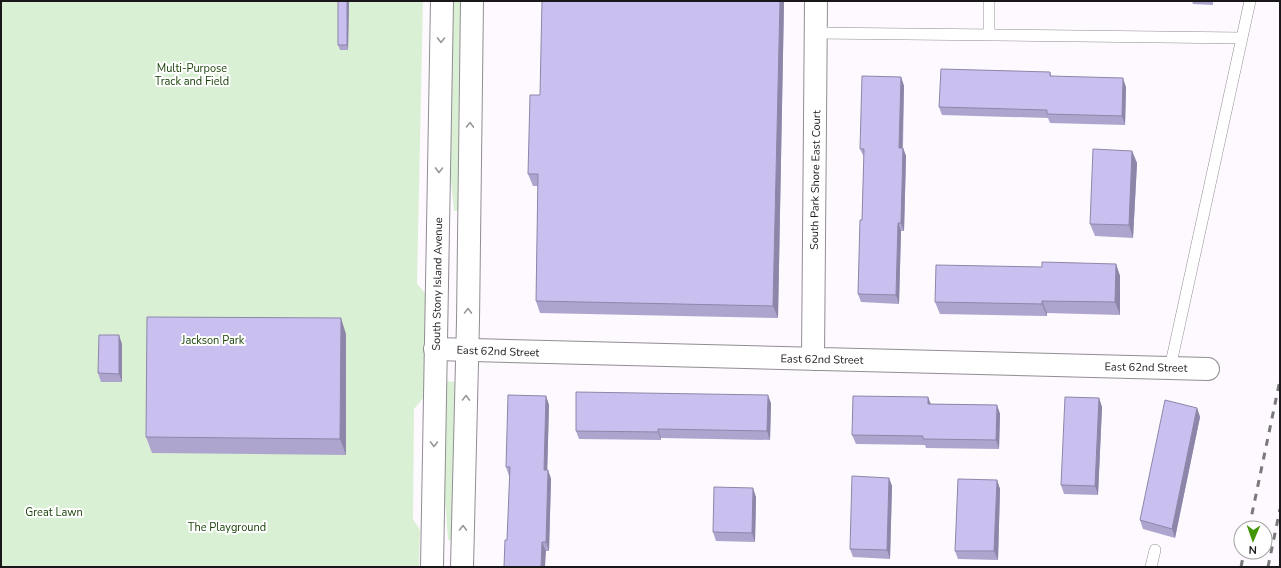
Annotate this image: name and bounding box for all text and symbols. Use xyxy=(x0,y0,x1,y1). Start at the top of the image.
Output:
one-way arrow xyxy=(437,37,445,43)
park label: Multi-Purpose Track and Field xyxy=(155,61,229,89)
street label: South Park Shore East Court xyxy=(807,110,824,250)
one-way arrow xyxy=(466,122,474,128)
one-way arrow xyxy=(435,167,443,173)
street label: South Stony Island Avenue xyxy=(429,217,446,351)
one-way arrow xyxy=(464,308,472,314)
park label: Jackson Park xyxy=(181,333,245,348)
street label: East 62nd Street xyxy=(456,343,540,360)
street label: East 62nd Street xyxy=(780,351,864,368)
street label: East 62nd Street xyxy=(1104,359,1188,376)
one-way arrow xyxy=(462,395,470,401)
one-way arrow xyxy=(430,441,438,447)
park label: Great Lawn xyxy=(25,505,83,520)
park label: The Playground xyxy=(188,520,266,535)
north arrow xyxy=(1233,520,1273,560)
one-way arrow xyxy=(459,525,467,531)
text: N xyxy=(1248,542,1257,557)

